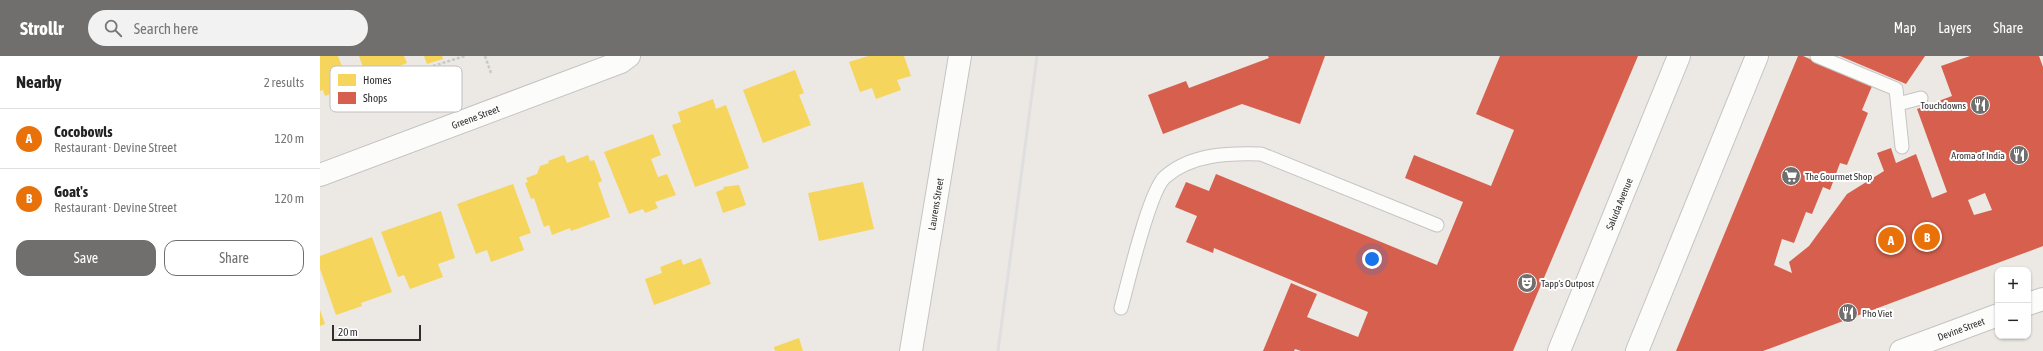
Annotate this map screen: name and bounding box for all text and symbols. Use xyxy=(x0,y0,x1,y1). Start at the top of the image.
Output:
search box xyxy=(88,10,368,46)
text: Strollr xyxy=(20,17,64,39)
icon: search xyxy=(102,17,124,39)
text: Search here xyxy=(134,20,198,37)
text: Map xyxy=(1894,20,1916,36)
text: Layers xyxy=(1938,20,1971,36)
text: Share xyxy=(1993,20,2023,36)
legend xyxy=(330,66,462,112)
text: Nearby xyxy=(16,72,62,92)
text: Homes xyxy=(363,74,391,86)
text: 2 results xyxy=(264,75,304,90)
text: Shops xyxy=(363,92,387,104)
restaurant icon: Touchdowns xyxy=(1969,94,1991,116)
place label: Touchdowns xyxy=(1920,100,1966,111)
street label: Greene Street xyxy=(450,103,501,131)
text: Cocobowls xyxy=(54,123,113,140)
text: A xyxy=(26,131,32,146)
text: 120 m xyxy=(275,131,304,146)
text: Restaurant · Devine Street xyxy=(54,140,177,155)
restaurant icon: Aroma of India xyxy=(2008,144,2030,166)
place label: Aroma of India xyxy=(1951,150,2005,161)
supermarket icon: The Gourmet Shop xyxy=(1780,165,1802,187)
place label: The Gourmet Shop xyxy=(1805,171,1872,182)
street label: Saluda Avenue xyxy=(1604,176,1635,231)
street label: Laurens Street xyxy=(926,177,946,231)
text: Goat's xyxy=(54,183,88,200)
text: B xyxy=(26,191,32,206)
text: 120 m xyxy=(275,191,304,206)
text: Restaurant · Devine Street xyxy=(54,200,177,215)
pin: B xyxy=(1914,222,1940,252)
pin: A xyxy=(1878,225,1904,255)
button: Save xyxy=(16,240,156,276)
button: Share xyxy=(164,240,304,276)
your location xyxy=(1362,249,1382,269)
map controls xyxy=(1995,267,2031,339)
button: + xyxy=(1995,267,2031,303)
theatre icon: Tapp's Outpost xyxy=(1516,272,1538,294)
place label: Tapp's Outpost xyxy=(1541,278,1594,289)
restaurant icon: Pho Viet xyxy=(1837,302,1859,324)
button: − xyxy=(1995,303,2031,339)
place label: Pho Viet xyxy=(1862,308,1893,319)
street label: Devine Street xyxy=(1936,315,1986,343)
scale bar xyxy=(332,323,421,342)
text: 20 m xyxy=(338,326,358,338)

